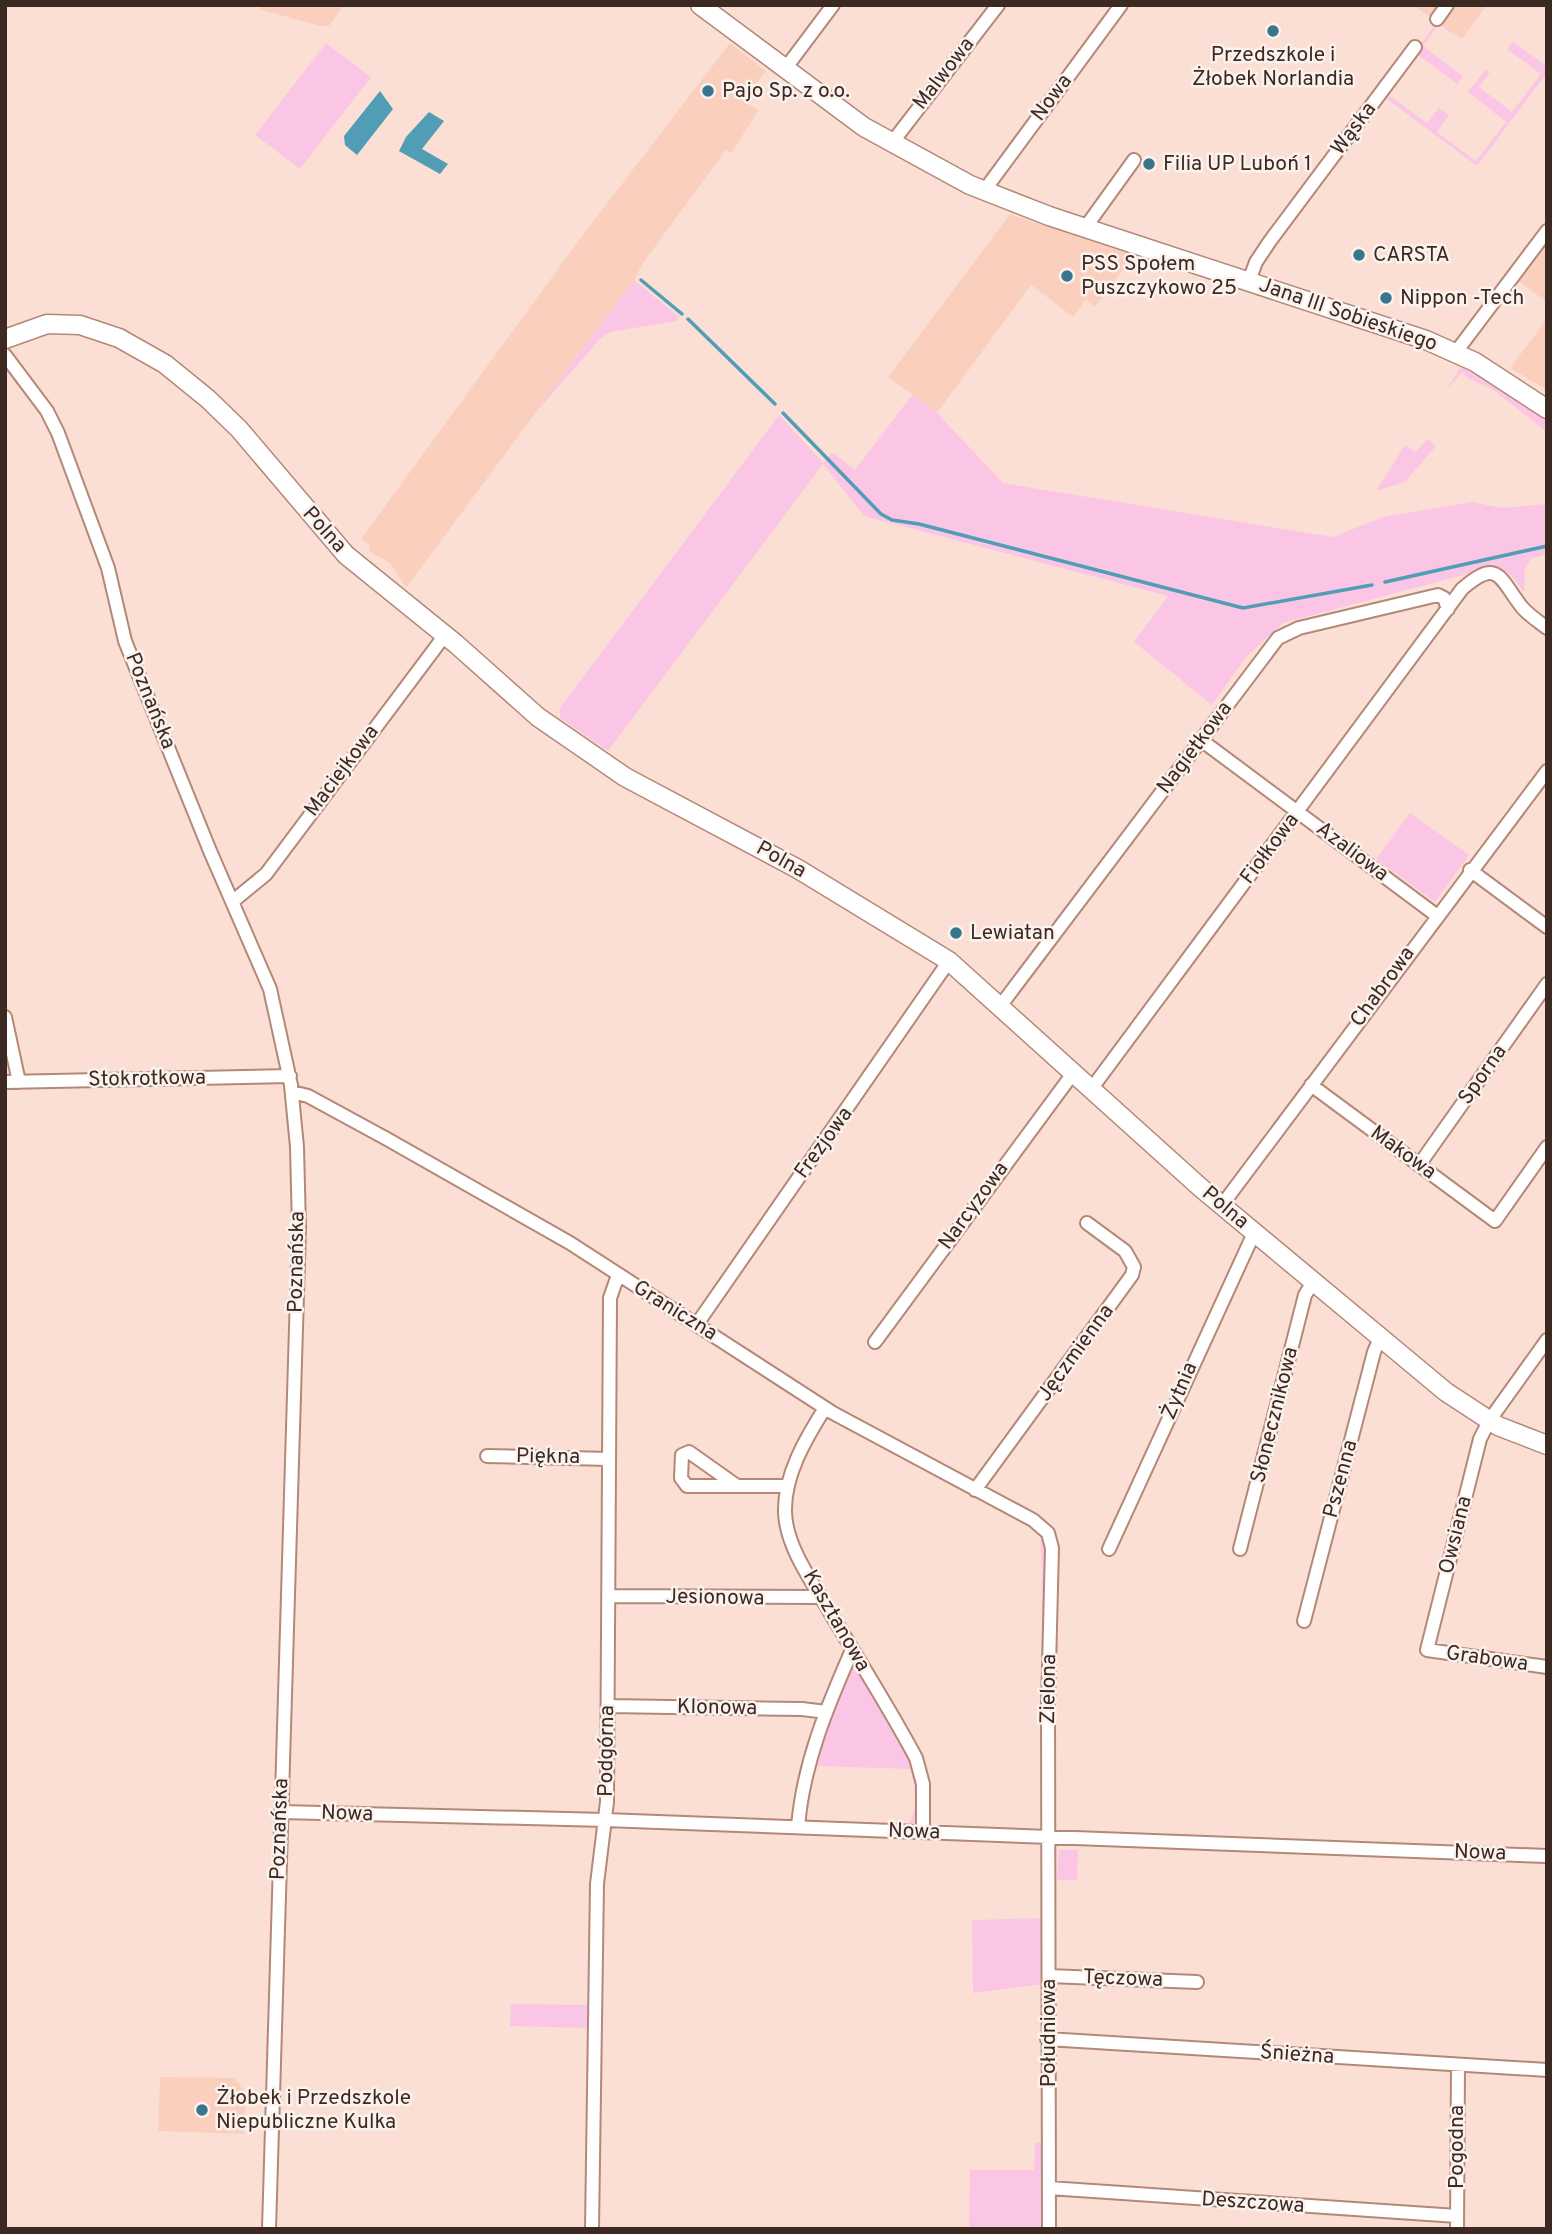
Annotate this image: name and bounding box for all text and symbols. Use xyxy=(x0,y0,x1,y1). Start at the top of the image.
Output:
marker: Przedszkole i Żłobek Norlandia xyxy=(1265,23,1281,39)
street label: Malwowa xyxy=(907,32,981,116)
place label: Przedszkole i Żłobek Norlandia xyxy=(1192,42,1354,93)
street label: Nowa xyxy=(1025,69,1079,127)
place label: Pajo Sp. z o.o. xyxy=(722,78,850,105)
marker: Pajo Sp. z o.o. xyxy=(700,83,716,99)
street label: Wąska xyxy=(1325,97,1383,161)
place label: Filia UP Luboń 1 xyxy=(1163,151,1312,178)
marker: Filia UP Luboń 1 xyxy=(1141,156,1157,172)
place label: CARSTA xyxy=(1373,242,1450,269)
marker: CARSTA xyxy=(1351,247,1367,263)
place label: PSS Społem Puszczykowo 25 xyxy=(1081,251,1237,302)
marker: PSS Społem Puszczykowo 25 xyxy=(1059,268,1075,284)
street label: Jana III Sobieskiego xyxy=(1255,272,1441,358)
place label: Nippon -Tech xyxy=(1400,285,1524,312)
marker: Nippon -Tech xyxy=(1378,290,1394,306)
street label: Polna xyxy=(296,501,352,559)
street label: Poznańska xyxy=(118,649,182,753)
street label: Nagietkowa xyxy=(1151,696,1239,800)
street label: Maciejkowa xyxy=(299,720,385,822)
street label: Fiołkowa xyxy=(1234,808,1306,890)
street label: Azaliowa xyxy=(1310,816,1394,888)
street label: Polna xyxy=(751,835,811,885)
place label: Lewiatan xyxy=(970,920,1055,947)
marker: Lewiatan xyxy=(948,925,964,941)
street label: Chabrowa xyxy=(1345,941,1421,1033)
street label: Sporna xyxy=(1453,1040,1513,1110)
street label: Stokrotkowa xyxy=(88,1064,206,1094)
street label: Frezjowa xyxy=(789,1102,859,1184)
street label: Makowa xyxy=(1365,1120,1441,1186)
street label: Narcyzowa xyxy=(933,1157,1015,1255)
street label: Polna xyxy=(1196,1180,1254,1236)
street label: Poznańska xyxy=(283,1211,311,1313)
street label: Graniczna xyxy=(628,1275,722,1347)
street label: Jęczmienna xyxy=(1032,1299,1120,1407)
street label: Słonecznikowa xyxy=(1245,1344,1305,1486)
street label: Żytnia xyxy=(1156,1358,1204,1424)
street label: Pszenna xyxy=(1318,1437,1364,1521)
street label: Piękna xyxy=(516,1443,580,1471)
street label: Owsiana xyxy=(1433,1493,1479,1577)
street label: Kasztanowa xyxy=(796,1565,876,1677)
street label: Jesionowa xyxy=(665,1584,765,1612)
street label: Grabowa xyxy=(1444,1640,1530,1678)
street label: Zielona xyxy=(1035,1654,1063,1724)
street label: Klonowa xyxy=(677,1694,757,1722)
street label: Podgórna xyxy=(593,1705,621,1797)
street label: Poznańska xyxy=(265,1778,295,1880)
street label: Nowa xyxy=(320,1800,374,1828)
street label: Nowa xyxy=(887,1818,941,1846)
street label: Nowa xyxy=(1453,1839,1507,1867)
street label: Tęczowa xyxy=(1083,1964,1163,1994)
street label: Południowa xyxy=(1036,1979,1063,2087)
street label: Śnieżna xyxy=(1259,2038,1335,2071)
place label: Żłobek i Przedszkole Niepubliczne Kulka xyxy=(216,2085,411,2136)
marker: Żłobek i Przedszkole Niepubliczne Kulka xyxy=(194,2102,210,2118)
street label: Pogodna xyxy=(1444,2105,1471,2189)
street label: Deszczowa xyxy=(1201,2186,1305,2220)

